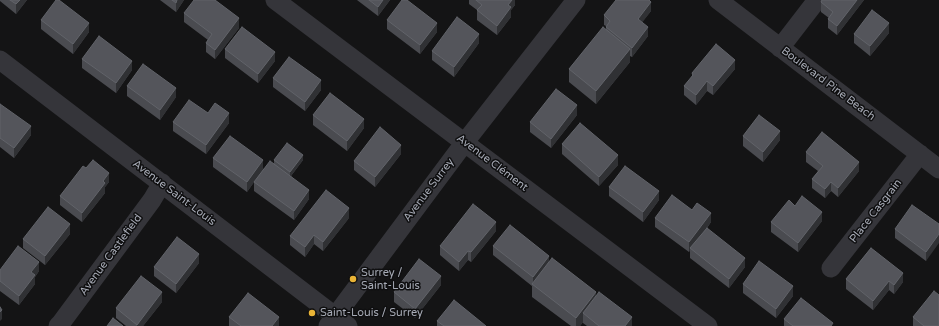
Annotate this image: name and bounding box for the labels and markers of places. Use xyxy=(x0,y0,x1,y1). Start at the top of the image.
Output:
place label: Surrey / Saint-Louis xyxy=(361,266,420,292)
marker: Surrey / Saint-Louis xyxy=(348,274,358,284)
place label: Saint-Louis / Surrey xyxy=(320,306,423,320)
marker: Saint-Louis / Surrey xyxy=(307,308,317,318)

